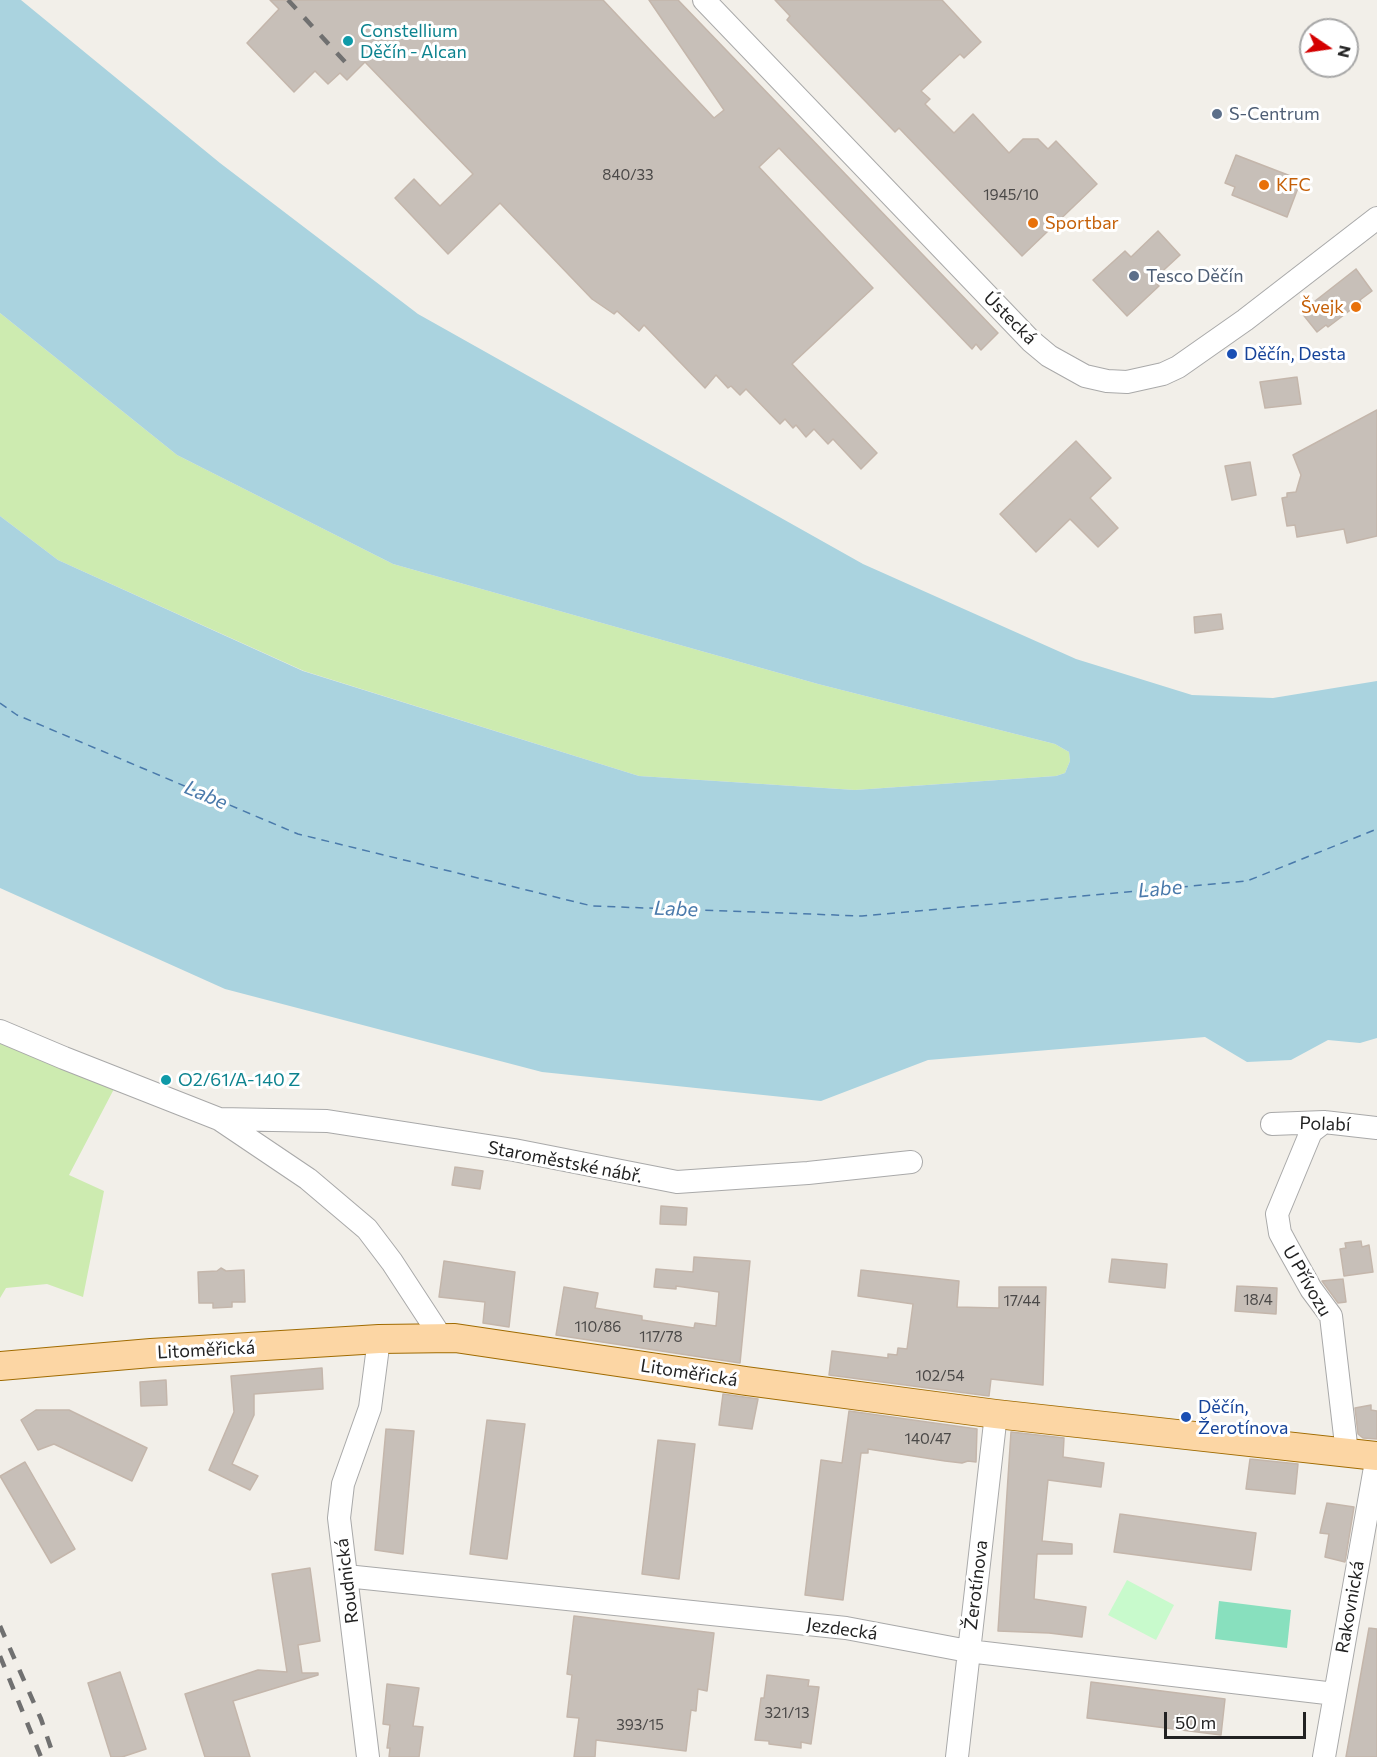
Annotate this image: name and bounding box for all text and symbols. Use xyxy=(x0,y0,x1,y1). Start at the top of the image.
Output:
north arrow xyxy=(1299,18,1359,78)
place label: Constellium Děčín - Alcan xyxy=(360,20,467,63)
marker: Constellium Děčín - Alcan xyxy=(341,34,355,48)
text: N xyxy=(1334,44,1356,60)
place label: S-Centrum xyxy=(1229,103,1320,125)
marker: S-Centrum xyxy=(1210,107,1224,121)
house number: 840/33 xyxy=(602,166,654,184)
place label: KFC xyxy=(1276,174,1311,196)
marker: KFC xyxy=(1257,178,1271,192)
house number: 1945/10 xyxy=(983,186,1039,204)
place label: Sportbar xyxy=(1045,212,1119,234)
marker: Sportbar xyxy=(1026,216,1040,230)
place label: Tesco Děčín xyxy=(1146,265,1244,287)
marker: Tesco Děčín xyxy=(1127,269,1141,283)
street label: Ústecká xyxy=(979,287,1041,349)
place label: Švejk xyxy=(1301,296,1344,318)
marker: Švejk xyxy=(1349,300,1363,314)
place label: Děčín, Desta xyxy=(1244,343,1346,365)
marker: Děčín, Desta xyxy=(1225,347,1239,361)
water label: Labe xyxy=(181,775,231,815)
water label: Labe xyxy=(1137,875,1183,903)
water label: Labe xyxy=(653,896,699,922)
place label: O2/61/A-140 Z xyxy=(178,1069,300,1091)
marker: O2/61/A-140 Z xyxy=(159,1073,173,1087)
street label: Polabí xyxy=(1299,1112,1351,1136)
street label: Staroměstské nábř. xyxy=(486,1136,644,1188)
street label: U Přívozu xyxy=(1278,1242,1336,1320)
house number: 18/4 xyxy=(1243,1291,1273,1309)
house number: 17/44 xyxy=(1004,1292,1040,1310)
house number: 110/86 xyxy=(575,1318,621,1336)
house number: 117/78 xyxy=(639,1328,683,1346)
street label: Litoměřická xyxy=(157,1337,255,1363)
street label: Litoměřická xyxy=(639,1355,739,1391)
house number: 102/54 xyxy=(916,1367,964,1385)
place label: Děčín, Žerotínova xyxy=(1198,1396,1288,1438)
marker: Děčín, Žerotínova xyxy=(1179,1410,1193,1424)
house number: 140/47 xyxy=(904,1430,952,1448)
street label: Roudnická xyxy=(331,1537,363,1625)
street label: Žerotínova xyxy=(960,1539,992,1631)
street label: Rakovnická xyxy=(1331,1559,1369,1655)
street label: Jezdecká xyxy=(805,1613,879,1645)
scale bar xyxy=(1167,1700,1310,1738)
house number: 321/13 xyxy=(765,1704,809,1722)
text: 50 m xyxy=(1175,1711,1216,1733)
house number: 393/15 xyxy=(616,1716,664,1734)

